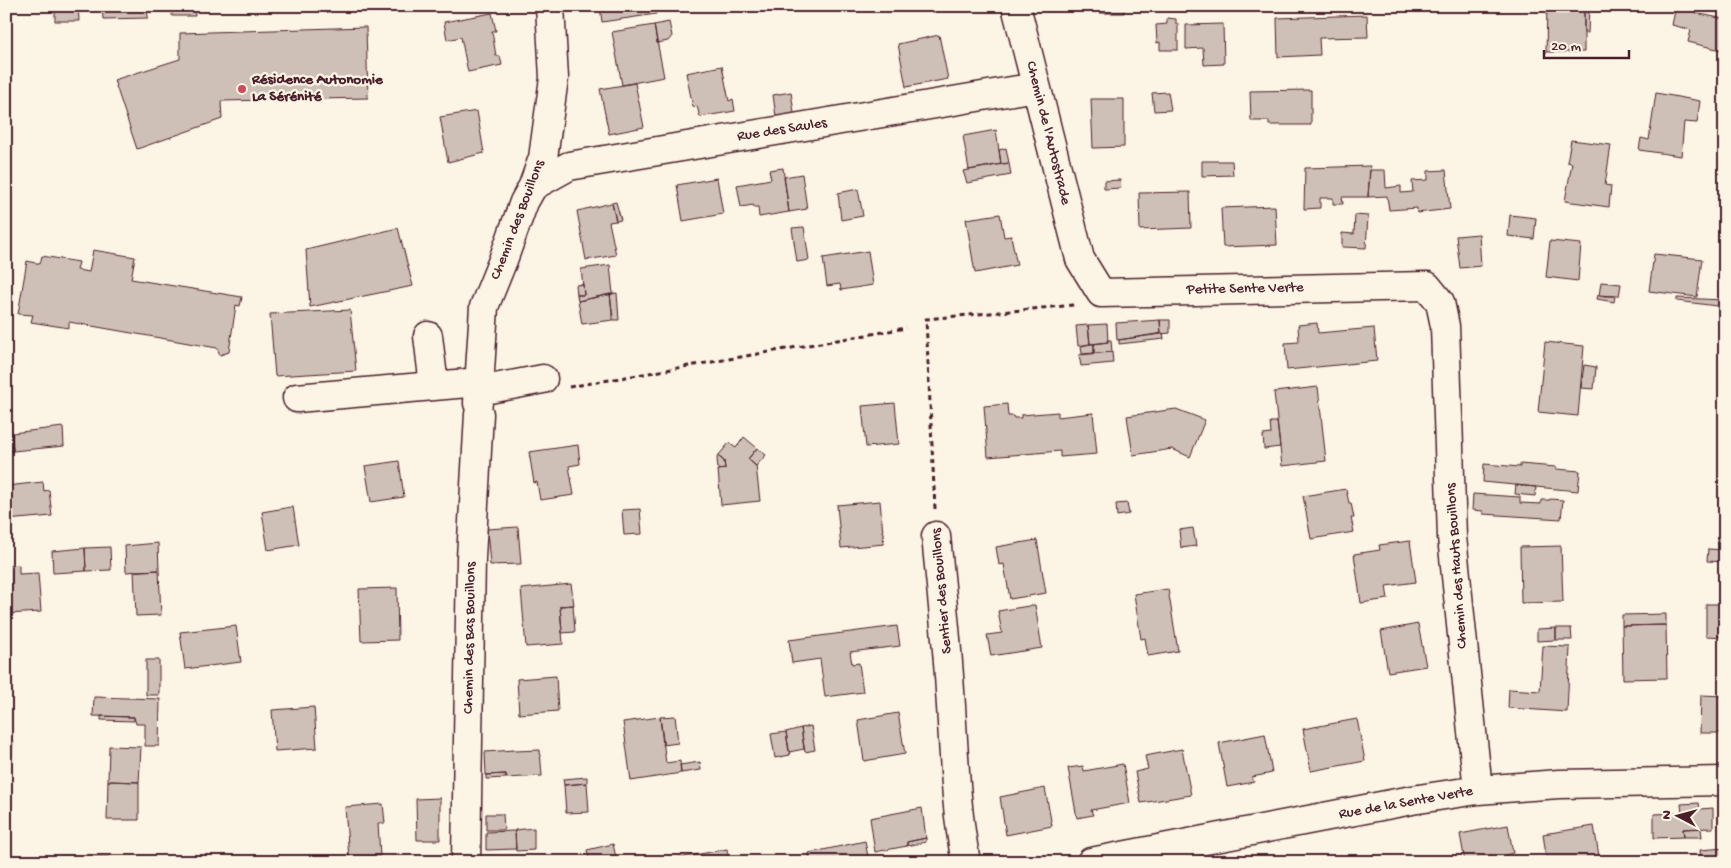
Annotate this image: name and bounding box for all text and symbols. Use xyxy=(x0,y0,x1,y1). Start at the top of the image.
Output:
scale bar xyxy=(1544,28,1628,60)
text: 20 m xyxy=(1551,38,1581,56)
street label: Chemin de l'Autostrade xyxy=(1021,59,1075,207)
place label: Résidence Autonomie La Sérénité xyxy=(251,71,384,106)
marker: Résidence Autonomie La Sérénité xyxy=(236,83,248,95)
street label: Rue des Saules xyxy=(736,114,829,146)
street label: Chemin des Bouillons xyxy=(487,157,549,282)
street label: Petite Sente Verte xyxy=(1185,279,1304,299)
street label: Chemin des Hauts Bouillons xyxy=(1442,482,1472,649)
street label: Sentier des Bouillons xyxy=(927,527,956,655)
street label: Chemin des Bas Bouillons xyxy=(460,561,480,714)
street label: Rue de la Sente Verte xyxy=(1337,782,1475,824)
north arrow xyxy=(1654,790,1704,840)
text: N xyxy=(1659,809,1676,820)

